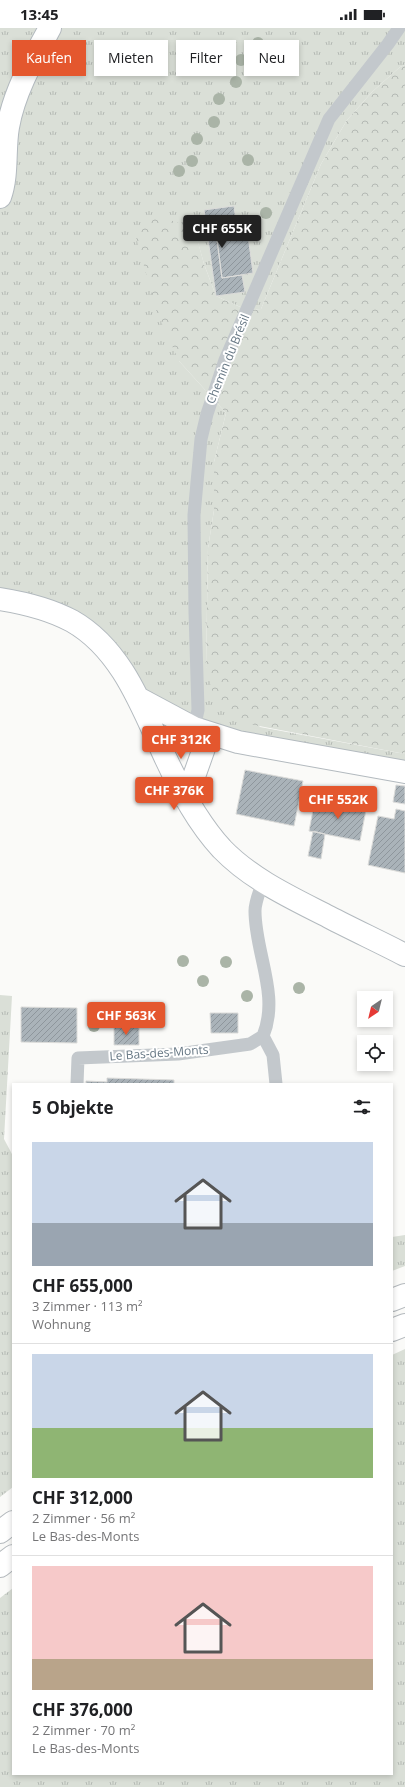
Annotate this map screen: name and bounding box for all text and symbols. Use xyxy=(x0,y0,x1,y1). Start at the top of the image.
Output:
text: 13:45 xyxy=(20,4,59,24)
chip: Kaufen xyxy=(12,40,86,76)
chip: Mieten xyxy=(94,40,168,76)
chip: Filter xyxy=(176,40,236,76)
chip: Neu xyxy=(244,40,299,76)
pin: CHF 655K xyxy=(181,215,263,249)
text: CHF 655K xyxy=(192,219,252,237)
street label: Chemin du Brésil xyxy=(202,311,253,406)
pin: CHF 312K xyxy=(140,726,222,760)
text: CHF 312K xyxy=(151,730,211,748)
pin: CHF 376K xyxy=(133,777,215,811)
text: CHF 376K xyxy=(144,781,204,799)
pin: CHF 552K xyxy=(297,786,379,820)
text: CHF 552K xyxy=(308,790,368,808)
north arrow xyxy=(357,991,393,1027)
map controls xyxy=(357,991,393,1071)
pin: CHF 563K xyxy=(85,1002,167,1036)
text: CHF 563K xyxy=(96,1006,156,1024)
button: locate xyxy=(357,1035,393,1071)
street label: Le Bas-des-Monts xyxy=(109,1041,209,1064)
text: 5 Objekte xyxy=(32,1096,114,1119)
icon: filters xyxy=(351,1096,373,1118)
icon: home xyxy=(167,1168,239,1240)
text: CHF 655,000 xyxy=(32,1274,133,1297)
text: 3 Zimmer · 113 m² xyxy=(32,1297,143,1315)
text: Wohnung xyxy=(32,1315,91,1333)
icon: home xyxy=(167,1380,239,1452)
text: CHF 312,000 xyxy=(32,1486,133,1509)
text: 2 Zimmer · 56 m² xyxy=(32,1509,135,1527)
text: Le Bas-des-Monts xyxy=(32,1527,139,1545)
icon: home xyxy=(167,1592,239,1664)
text: CHF 376,000 xyxy=(32,1698,133,1721)
text: 2 Zimmer · 70 m² xyxy=(32,1721,135,1739)
text: Le Bas-des-Monts xyxy=(32,1739,139,1757)

